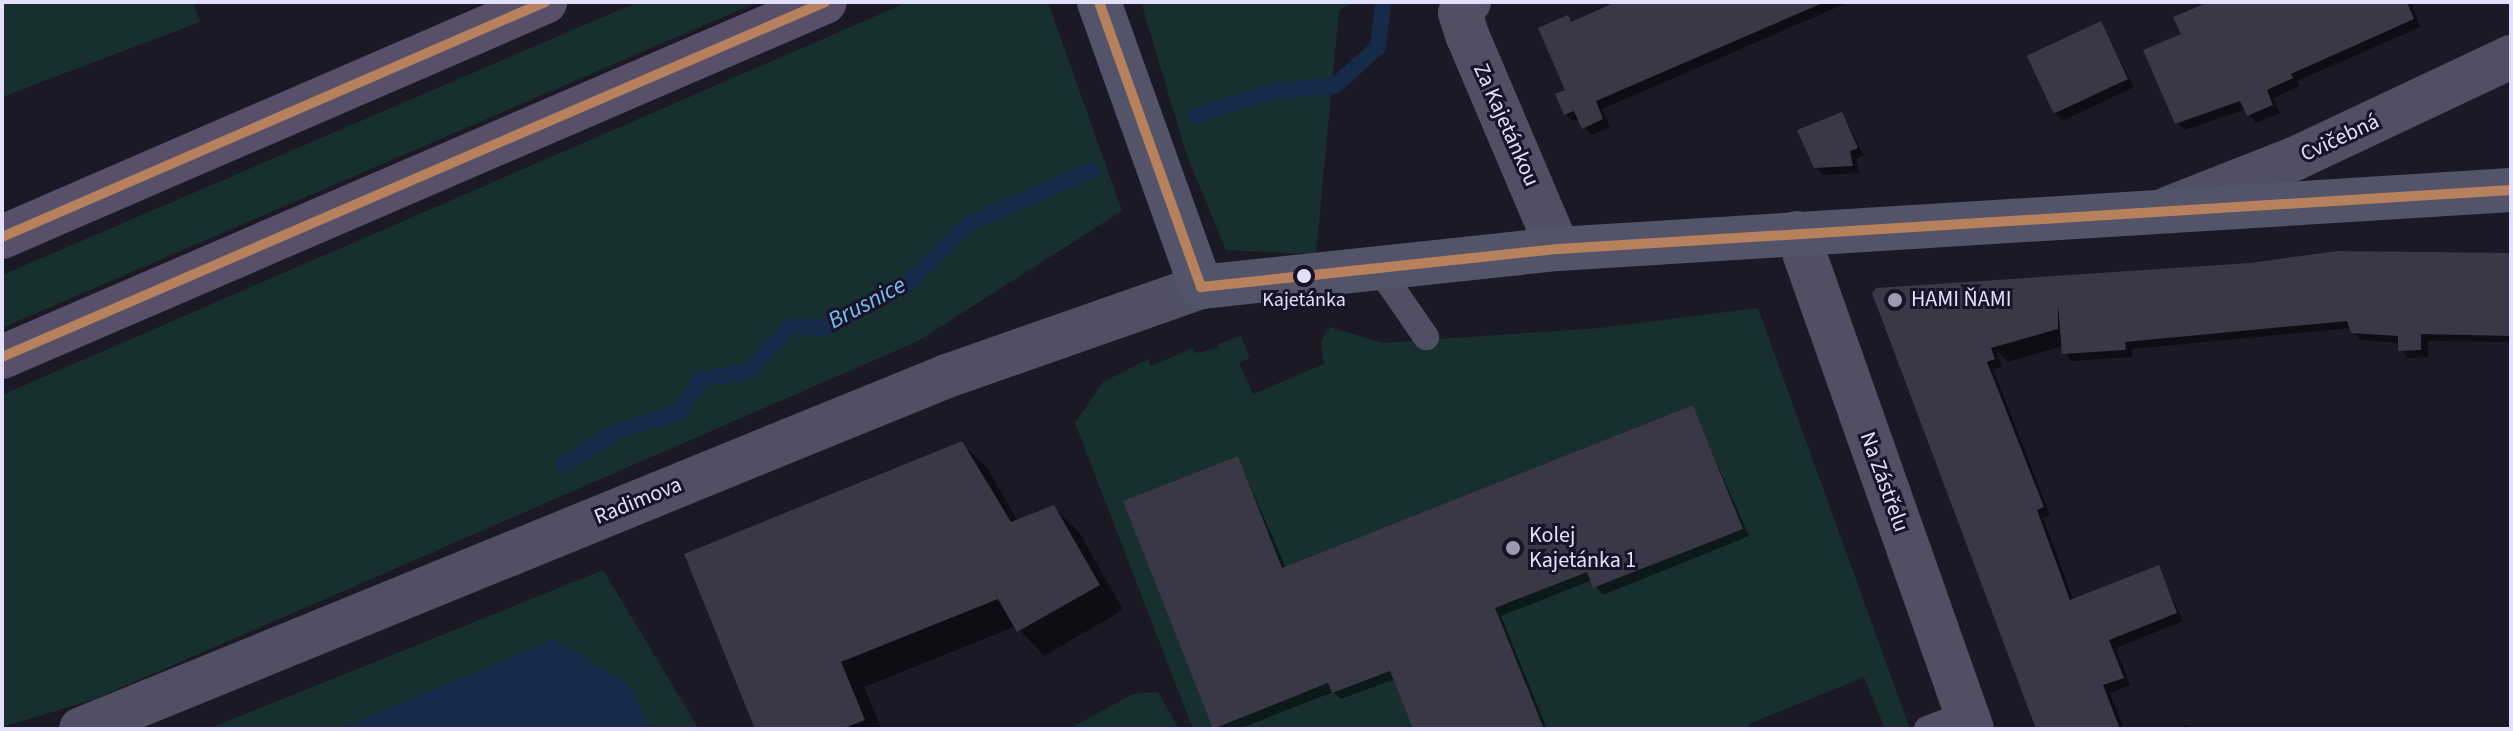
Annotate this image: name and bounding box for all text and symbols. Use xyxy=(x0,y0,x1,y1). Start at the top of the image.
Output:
street label: Za Kajetánkou xyxy=(1467,60,1545,190)
street label: Cvičebná xyxy=(2296,108,2384,168)
marker: Kajetánka xyxy=(1296,268,1312,284)
water label: Brusnice xyxy=(823,271,911,335)
place label: HAMI ŇAMI xyxy=(1911,287,2011,313)
place label: Kajetánka xyxy=(1262,288,1346,312)
marker: HAMI ŇAMI xyxy=(1886,291,1904,309)
street label: Na Zástřelu xyxy=(1854,428,1914,536)
street label: Radimova xyxy=(590,472,686,530)
place label: Kolej Kajetánka 1 xyxy=(1529,522,1636,574)
marker: Kolej Kajetánka 1 xyxy=(1504,539,1522,557)

